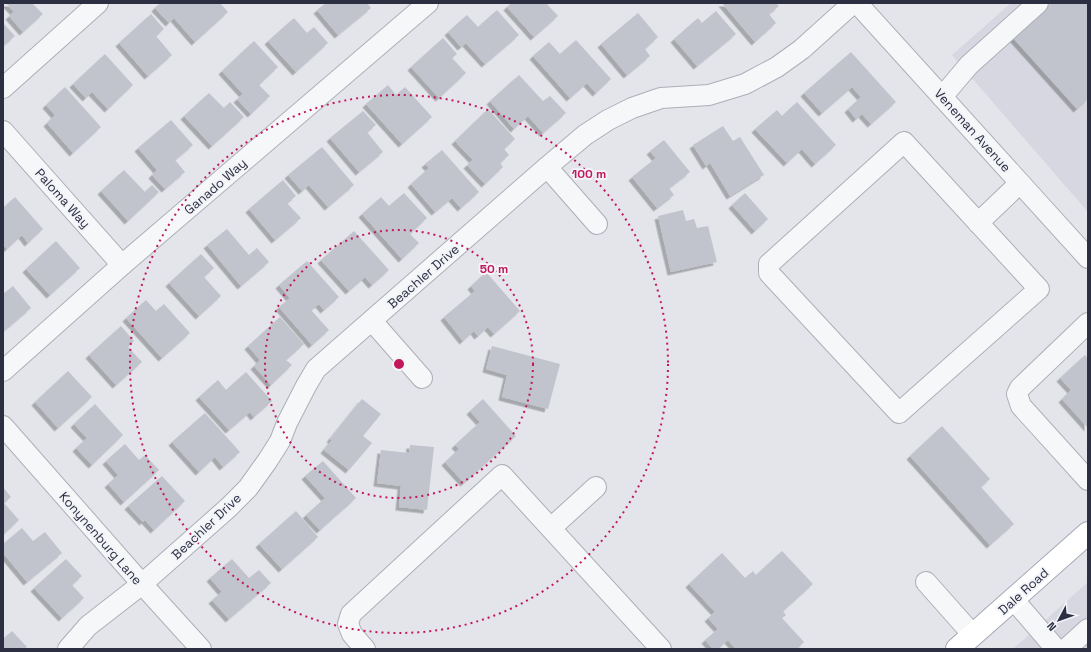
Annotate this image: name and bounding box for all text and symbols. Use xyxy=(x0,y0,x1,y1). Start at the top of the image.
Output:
street label: Veneman Avenue xyxy=(931,85,1015,176)
street label: Ganado Way xyxy=(181,155,250,218)
street label: Paloma Way xyxy=(31,165,94,232)
text: 100 m xyxy=(572,166,606,182)
street label: Beachler Drive xyxy=(384,241,463,312)
text: 50 m xyxy=(480,261,508,277)
centre of rings xyxy=(392,357,406,371)
street label: Konynenburg Lane xyxy=(55,488,146,588)
street label: Beachler Drive xyxy=(168,490,245,563)
street label: Dale Road xyxy=(995,564,1052,619)
north arrow xyxy=(1039,600,1079,640)
text: N xyxy=(1044,619,1059,634)

